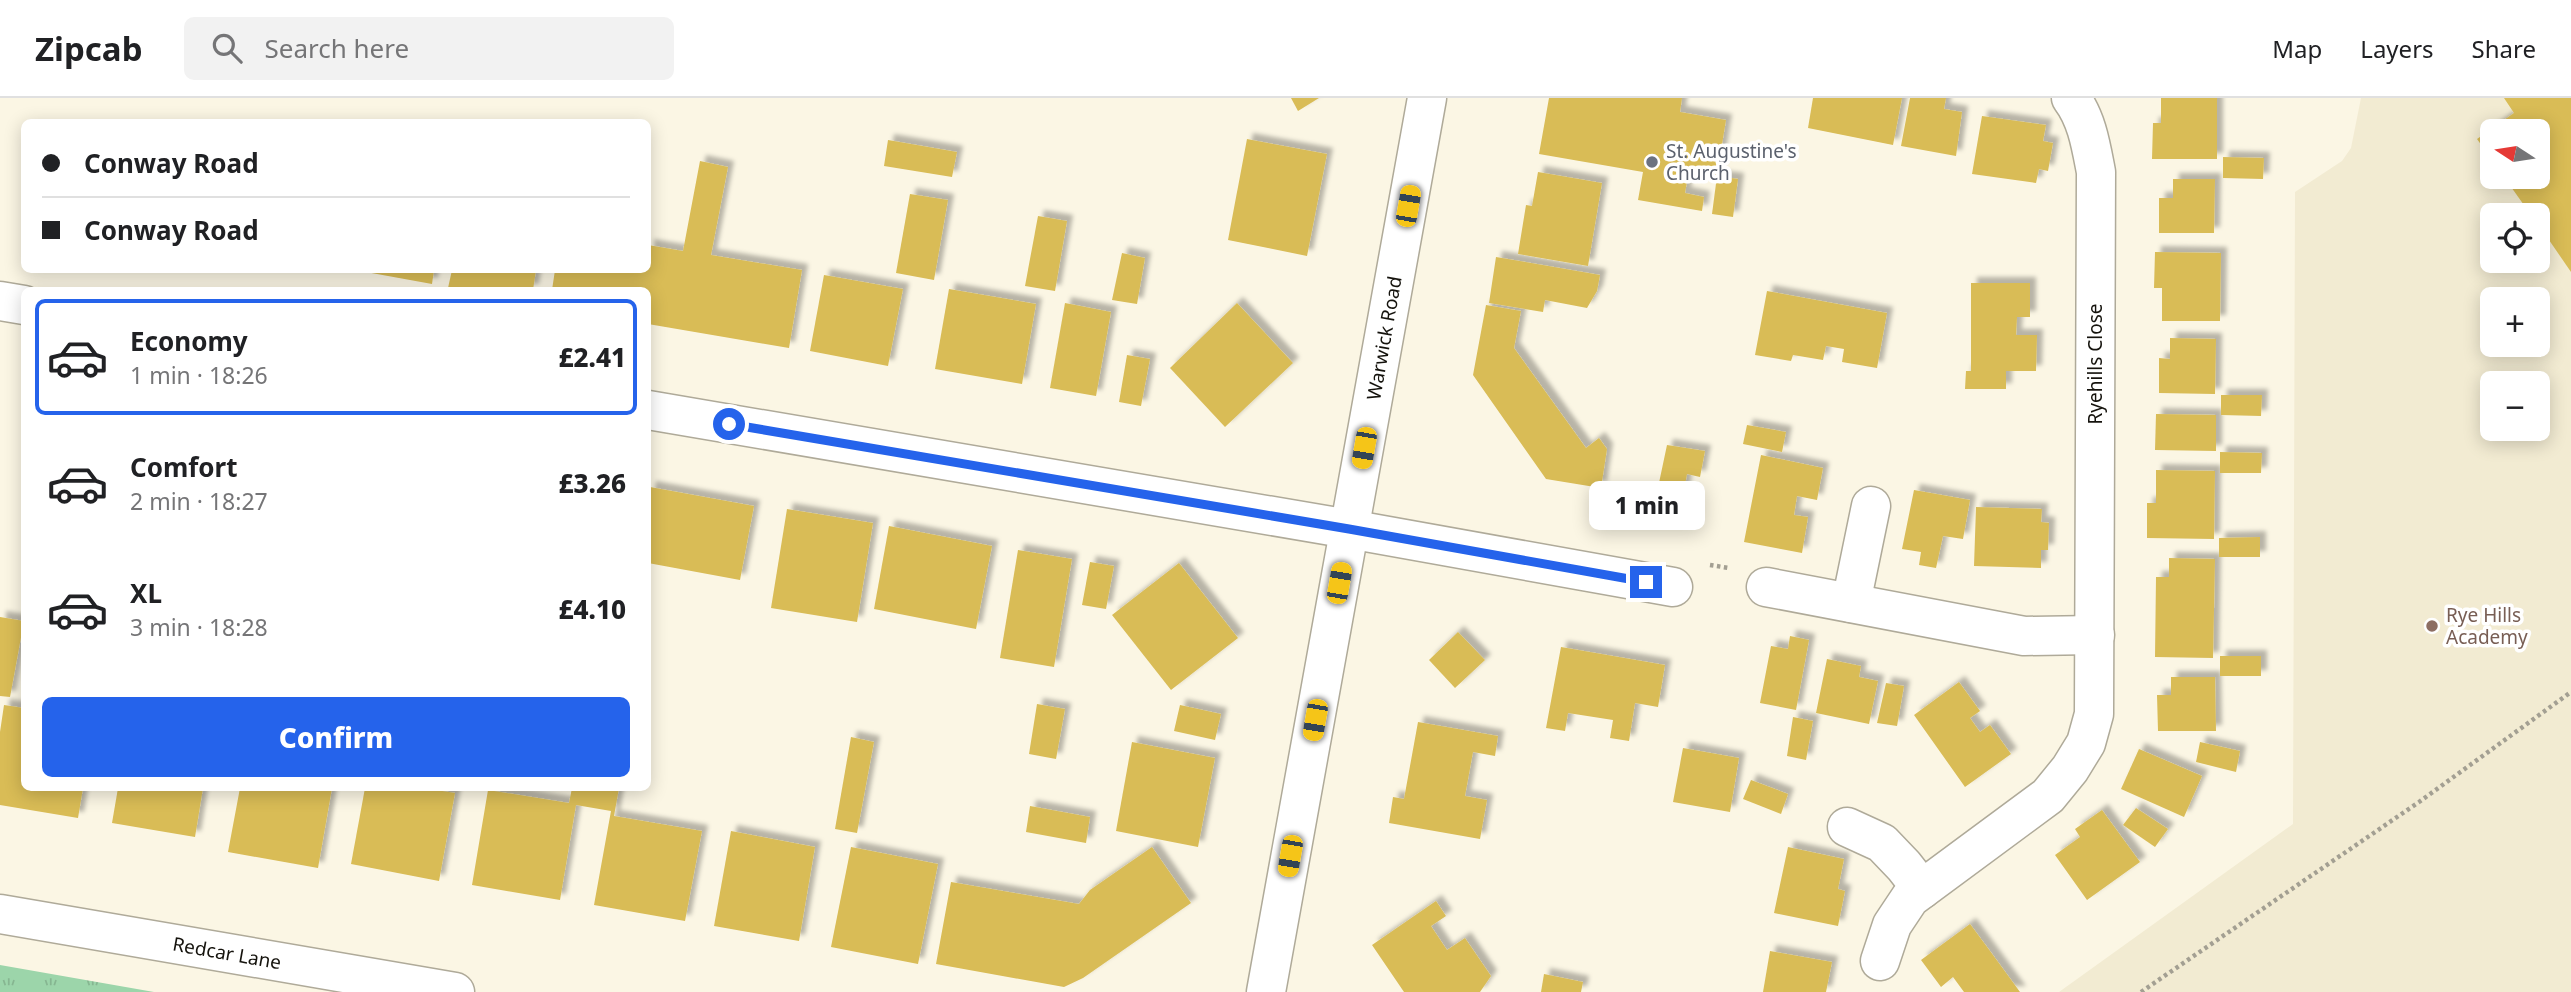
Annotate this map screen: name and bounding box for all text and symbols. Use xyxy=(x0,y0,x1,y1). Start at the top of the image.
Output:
search box xyxy=(184,17,674,80)
text: Zipcab xyxy=(35,26,142,71)
icon: search xyxy=(208,29,246,67)
text: Search here xyxy=(264,30,409,66)
text: Map xyxy=(2272,32,2322,65)
text: Layers xyxy=(2360,32,2434,65)
text: Share xyxy=(2472,32,2536,65)
north arrow xyxy=(2480,119,2550,189)
map controls xyxy=(2480,119,2550,441)
place label: St. Augustine's Church xyxy=(1666,138,1797,186)
text: Conway Road xyxy=(84,145,259,181)
marker: St. Augustine's Church xyxy=(1644,154,1660,170)
car xyxy=(1395,183,1422,229)
button: locate xyxy=(2480,203,2550,273)
text: Conway Road xyxy=(84,212,259,248)
street label: Warwick Road xyxy=(1360,274,1408,402)
button: + xyxy=(2480,287,2550,357)
street label: Ryehills Close xyxy=(2082,304,2108,424)
text: Economy xyxy=(130,323,248,359)
icon: car xyxy=(46,326,109,389)
text: £2.41 xyxy=(558,339,626,375)
text: 1 min · 18:26 xyxy=(130,359,268,391)
button: − xyxy=(2480,371,2550,441)
route start xyxy=(713,408,745,440)
car xyxy=(1351,425,1378,471)
text: Comfort xyxy=(130,449,238,485)
icon: car xyxy=(46,452,109,515)
text: £3.26 xyxy=(558,465,626,501)
callout: 1 min xyxy=(1588,480,1704,530)
text: 2 min · 18:27 xyxy=(130,485,268,517)
text: 1 min xyxy=(1615,489,1679,521)
car xyxy=(1326,560,1353,606)
route end xyxy=(1630,566,1662,598)
text: XL xyxy=(130,575,162,611)
icon: car xyxy=(46,578,109,641)
text: £4.10 xyxy=(558,591,626,627)
place label: Rye Hills Academy xyxy=(2446,602,2528,650)
text: 3 min · 18:28 xyxy=(130,611,268,643)
marker: Rye Hills Academy xyxy=(2424,618,2440,634)
button: Confirm xyxy=(42,697,630,777)
car xyxy=(1302,697,1329,743)
car xyxy=(1277,833,1304,879)
street label: Redcar Lane xyxy=(171,931,283,975)

